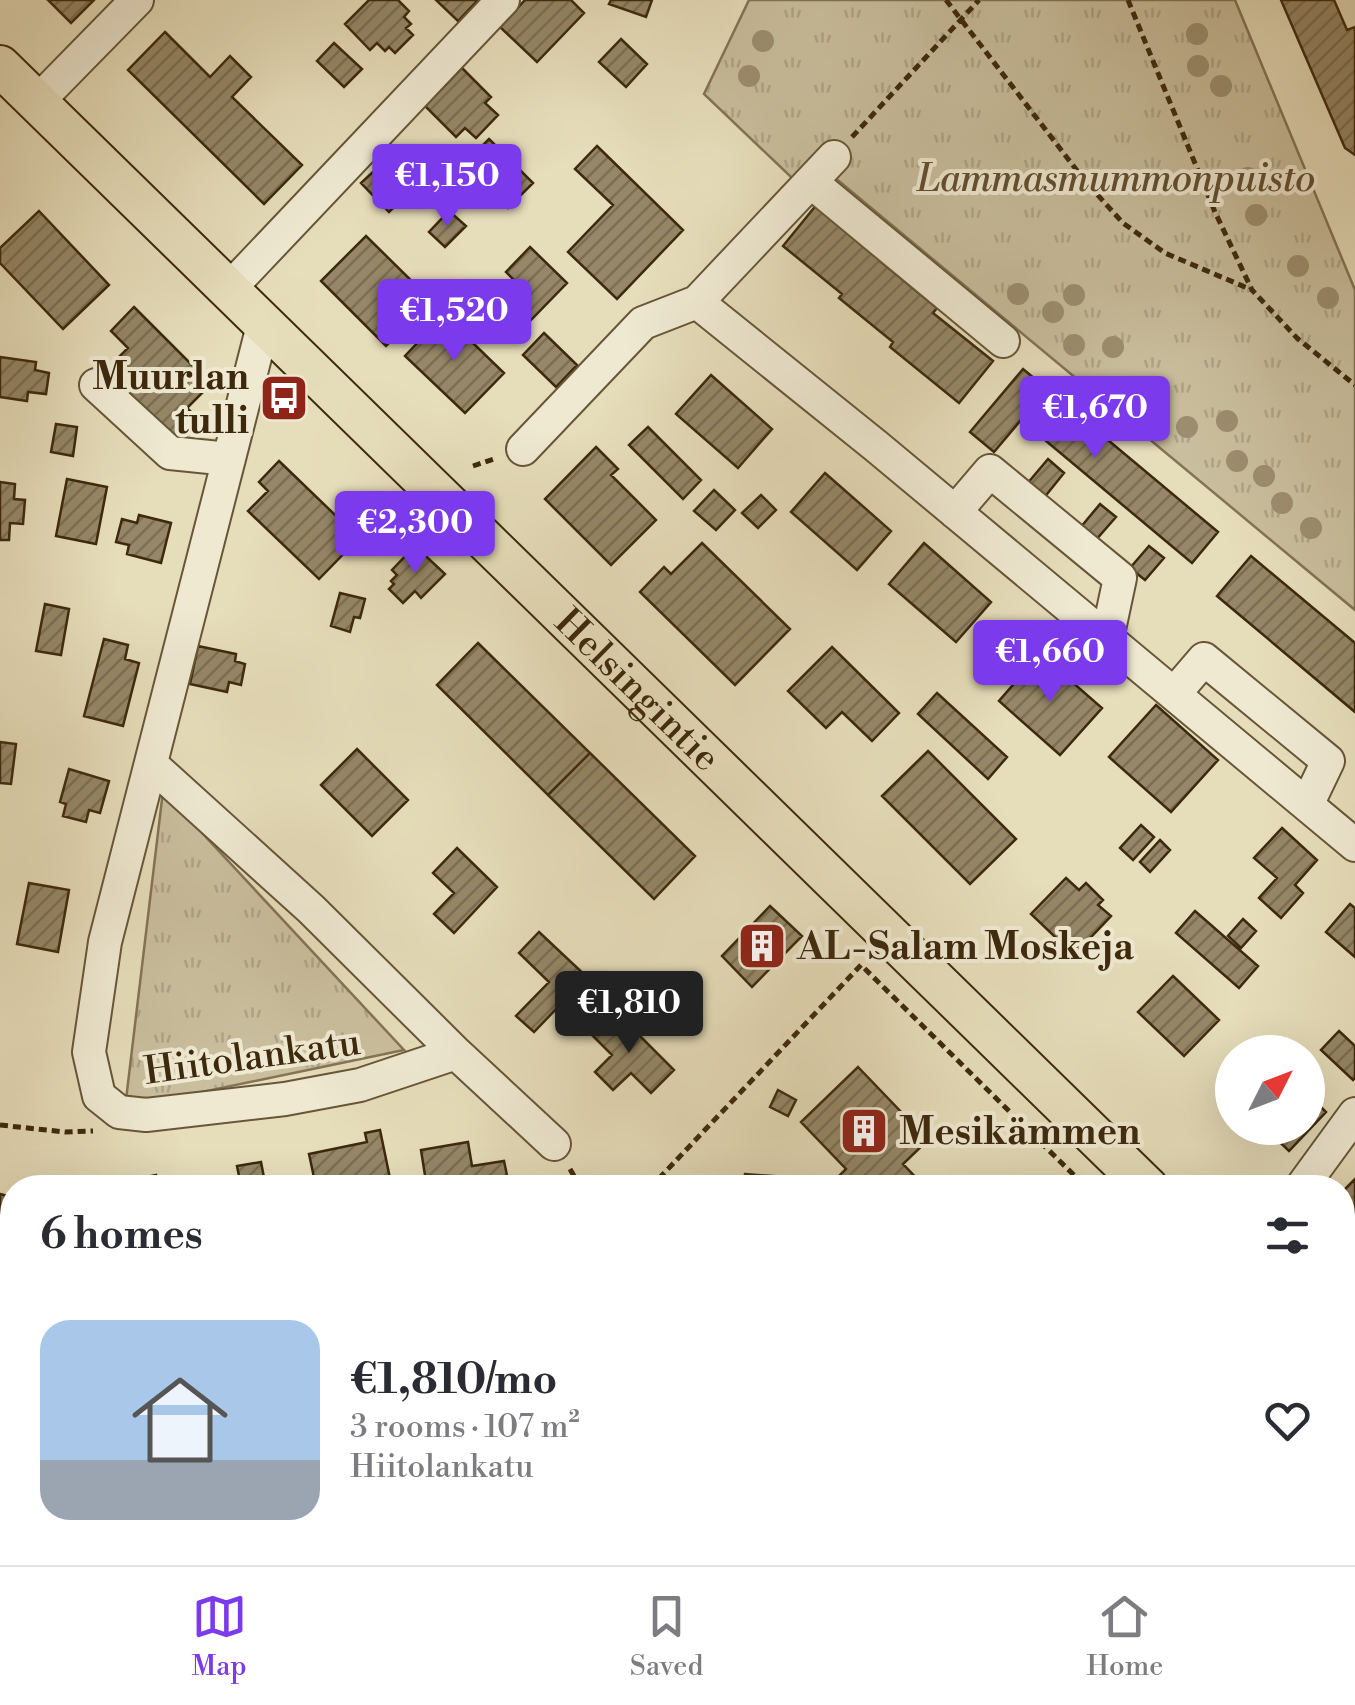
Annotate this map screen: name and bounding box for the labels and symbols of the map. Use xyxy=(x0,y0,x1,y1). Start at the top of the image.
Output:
pin: €1,150 xyxy=(366,144,528,229)
park label: Lammasmummonpuisto xyxy=(916,156,1315,203)
pin: €1,520 xyxy=(373,279,535,364)
place label: Muurlan tulli xyxy=(92,354,249,445)
bus stop icon: Muurlan tulli xyxy=(258,372,310,424)
pin: €1,670 xyxy=(1014,376,1176,461)
pin: €2,300 xyxy=(334,491,496,576)
street label: Helsingintie xyxy=(544,599,729,782)
pin: €1,660 xyxy=(969,620,1131,705)
building icon: AL-Salam Moskeja xyxy=(736,920,788,972)
place label: AL-Salam Moskeja xyxy=(796,924,1134,971)
pin: €1,810 xyxy=(548,971,710,1056)
street label: Hiitolankatu xyxy=(141,1019,364,1096)
north arrow xyxy=(1215,1035,1325,1145)
building icon: Mesikämmen xyxy=(838,1105,890,1157)
place label: Mesikämmen xyxy=(899,1109,1140,1156)

